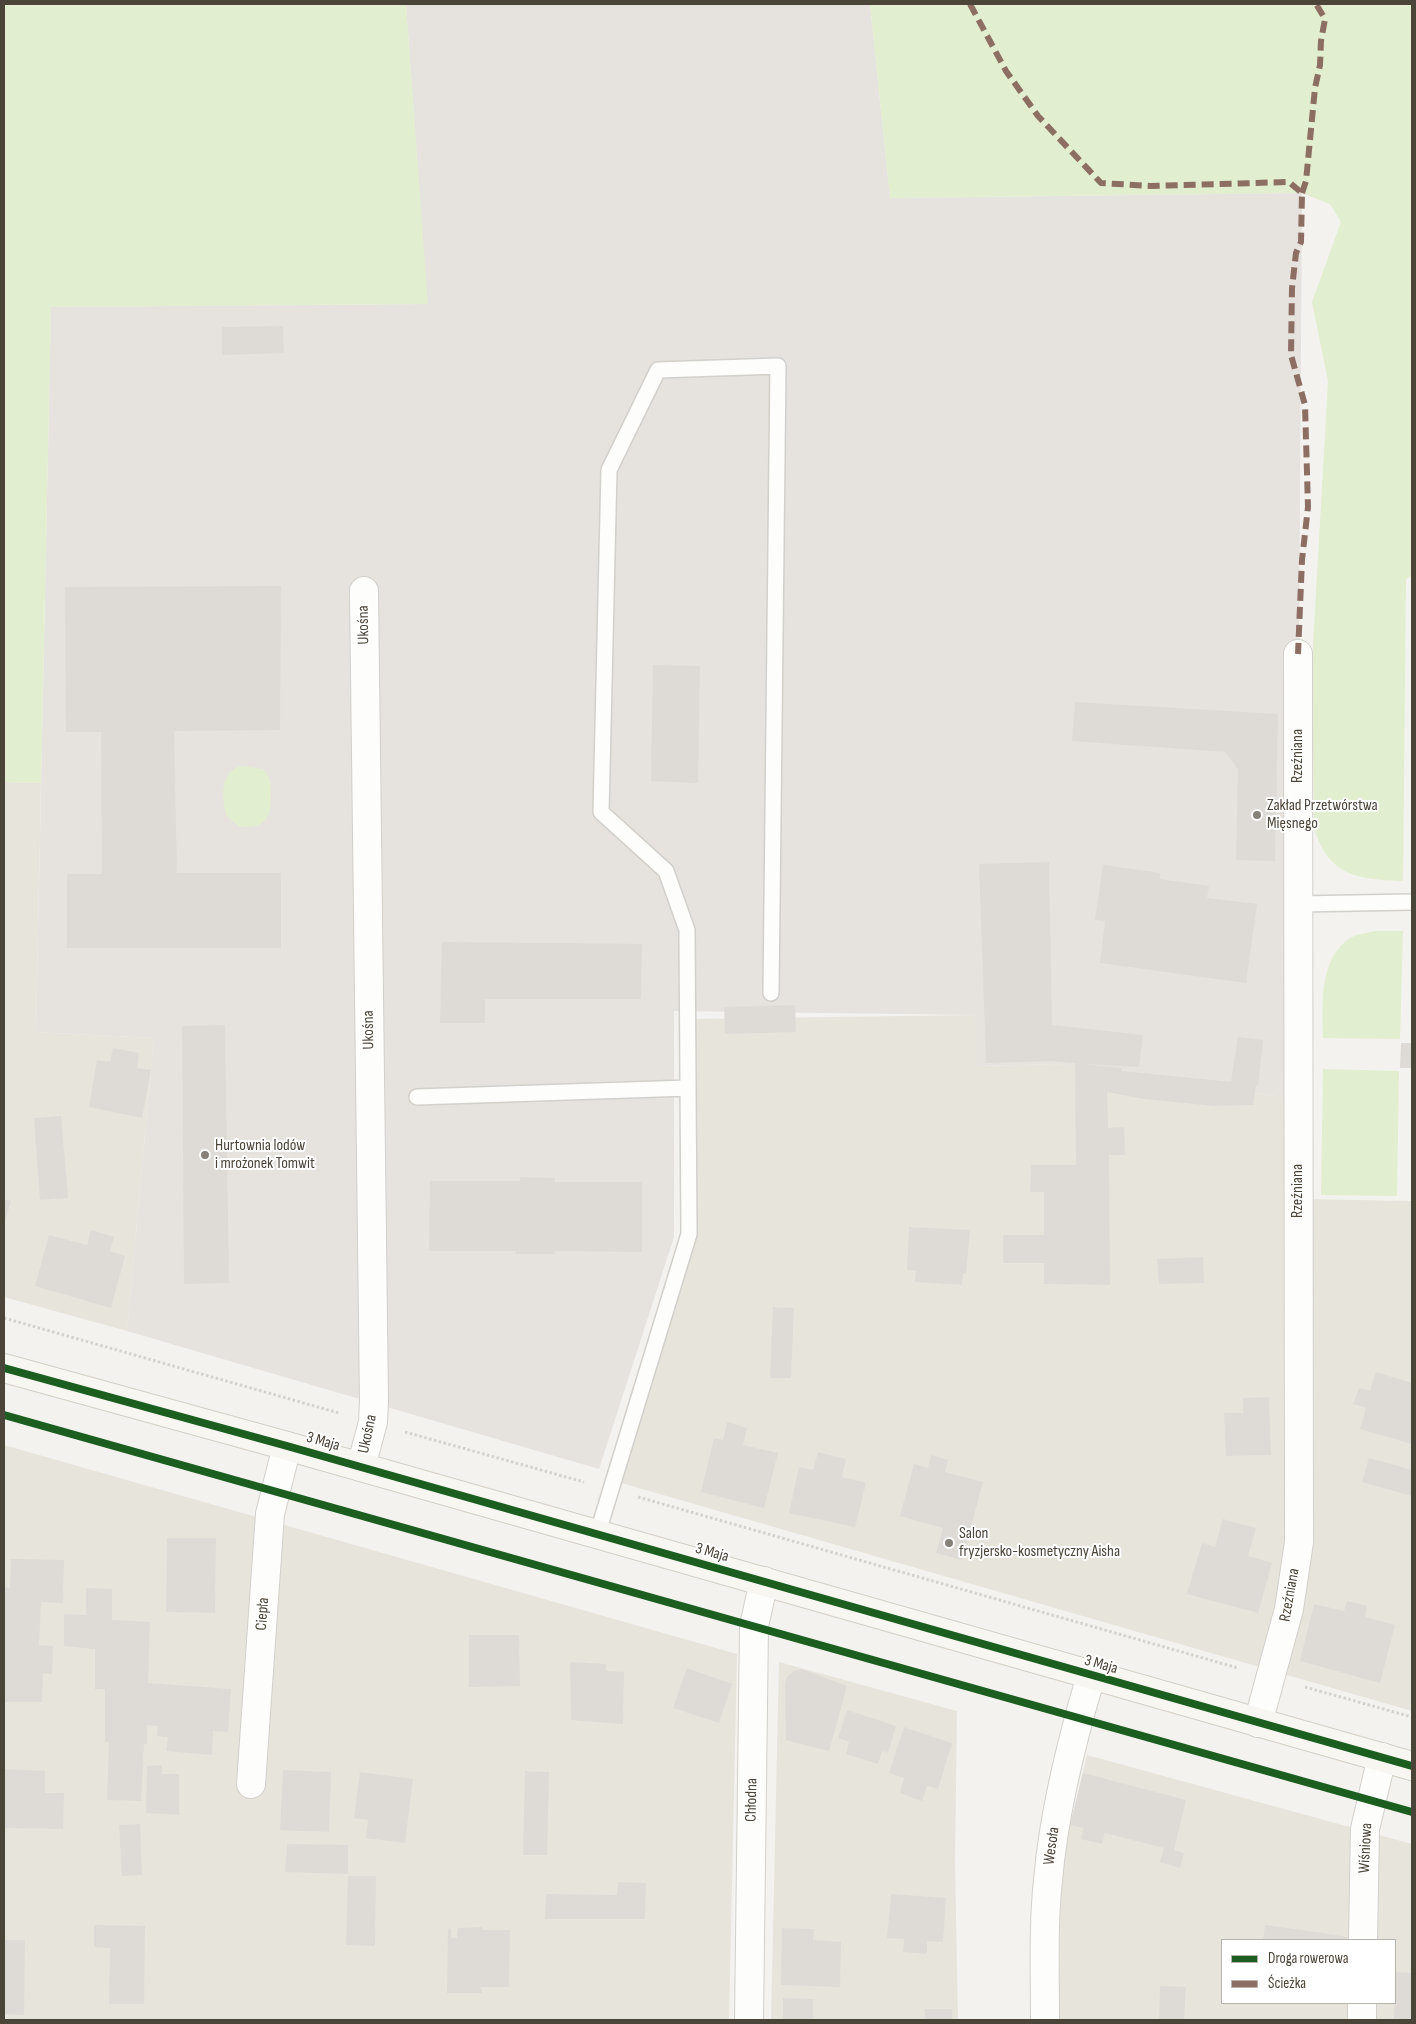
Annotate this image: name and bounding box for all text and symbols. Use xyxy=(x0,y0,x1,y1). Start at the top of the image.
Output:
street label: Ukośna xyxy=(354,605,374,645)
street label: Rzeźniana xyxy=(1288,729,1308,783)
place label: Zakład Przetwórstwa Mięsnego xyxy=(1267,796,1378,834)
marker: Zakład Przetwórstwa Mięsnego xyxy=(1251,809,1263,821)
street label: Ukośna xyxy=(359,1010,379,1050)
place label: Hurtownia lodów i mrożonek Tomwit xyxy=(215,1136,315,1174)
marker: Hurtownia lodów i mrożonek Tomwit xyxy=(199,1149,211,1161)
street label: Rzeźniana xyxy=(1288,1164,1308,1218)
street label: Ukośna xyxy=(355,1413,381,1455)
street label: 3 Maja xyxy=(304,1428,342,1456)
place label: Salon fryzjersko-kosmetyczny Aisha xyxy=(959,1524,1120,1562)
marker: Salon fryzjersko-kosmetyczny Aisha xyxy=(943,1537,955,1549)
street label: 3 Maja xyxy=(693,1539,731,1567)
street label: Rzeźniana xyxy=(1276,1567,1304,1623)
street label: Ciepła xyxy=(252,1597,274,1631)
street label: 3 Maja xyxy=(1082,1651,1120,1679)
street label: Chłodna xyxy=(742,1778,762,1822)
street label: Wiśniowa xyxy=(1355,1822,1377,1874)
street label: Wesoła xyxy=(1040,1826,1064,1866)
legend xyxy=(1221,1939,1396,2004)
text: Droga rowerowa xyxy=(1268,1949,1348,1968)
text: Ścieżka xyxy=(1268,1974,1306,1993)

